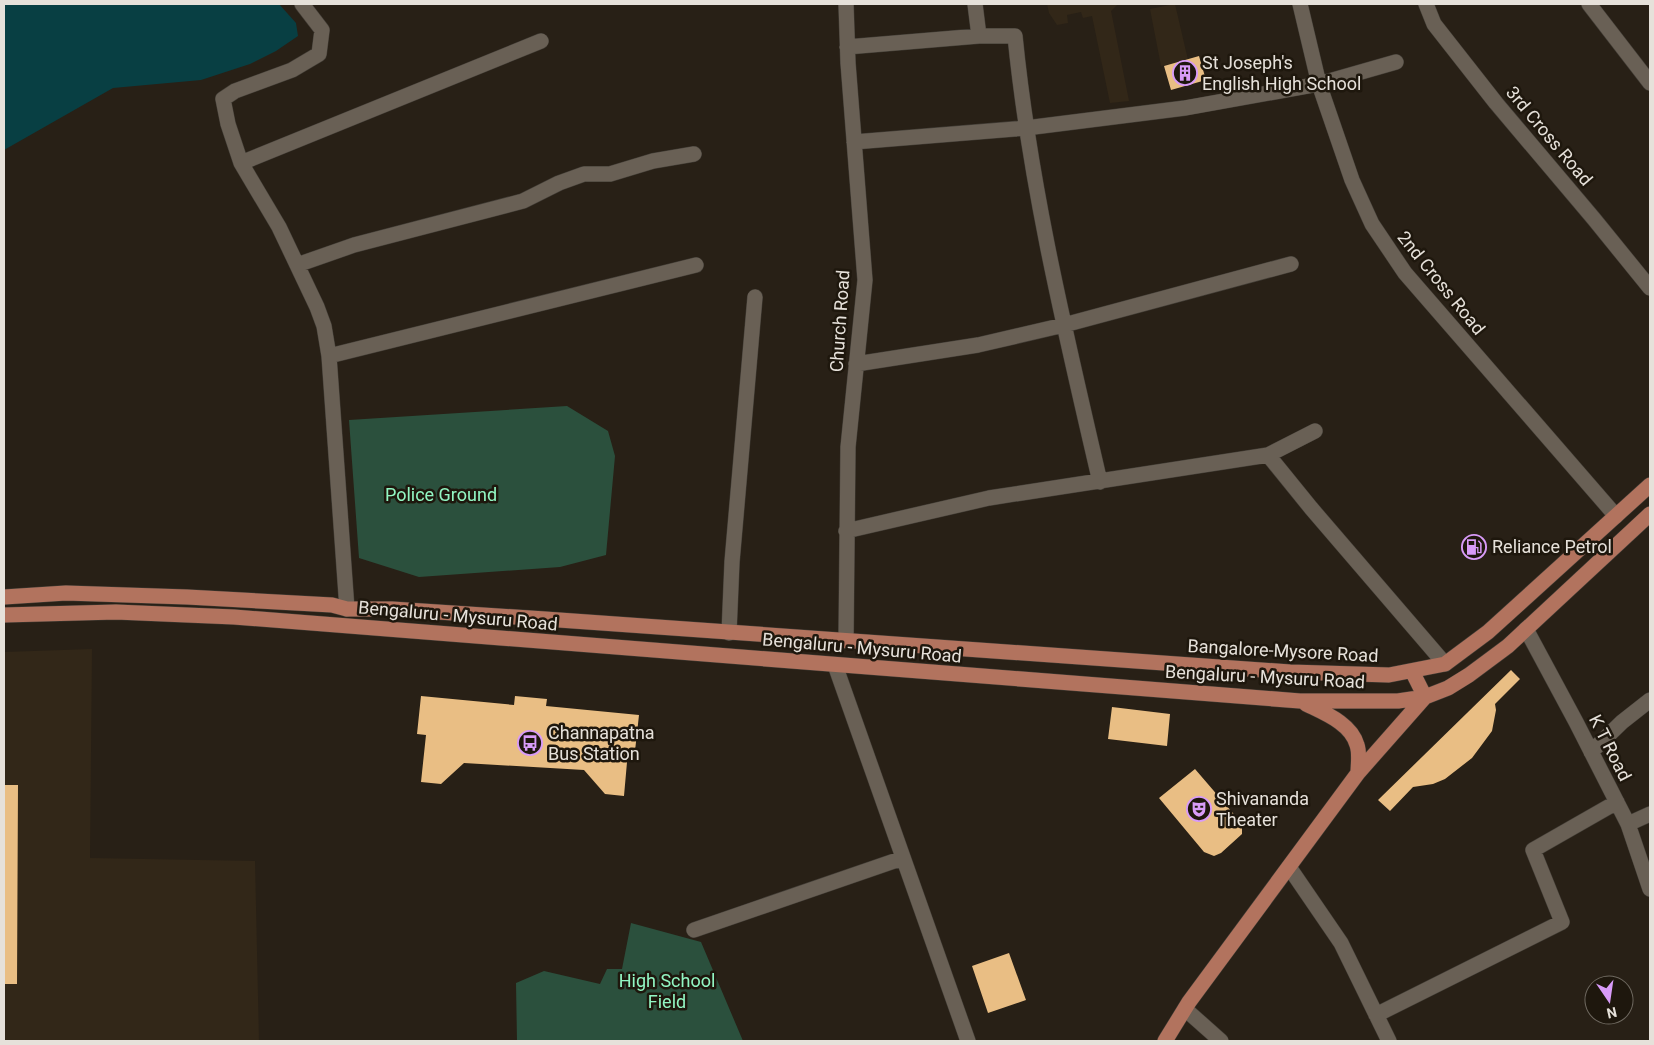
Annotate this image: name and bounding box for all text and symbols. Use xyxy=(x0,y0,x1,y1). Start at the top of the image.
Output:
place label: St Joseph's English High School xyxy=(1202,52,1361,94)
building icon: St Joseph's English High School xyxy=(1172,60,1198,86)
street label: 3rd Cross Road xyxy=(1502,82,1597,190)
street label: 2nd Cross Road xyxy=(1393,227,1489,339)
street label: Church Road xyxy=(825,269,854,373)
park label: Police Ground xyxy=(385,484,497,505)
fuel station icon: Reliance Petrol xyxy=(1461,534,1487,560)
place label: Reliance Petrol xyxy=(1492,536,1612,557)
street label: Bengaluru - Mysuru Road xyxy=(357,596,559,635)
street label: Bengaluru - Mysuru Road xyxy=(761,628,963,667)
street label: Bangalore-Mysore Road xyxy=(1187,635,1379,666)
street label: Bengaluru - Mysuru Road xyxy=(1165,661,1365,692)
street label: K T Road xyxy=(1585,711,1636,784)
place label: Channapatna Bus Station xyxy=(548,722,655,764)
bus stop icon: Channapatna Bus Station xyxy=(517,730,543,756)
place label: Shivananda Theater xyxy=(1216,788,1309,830)
theatre icon: Shivananda Theater xyxy=(1186,796,1212,822)
park label: High School Field xyxy=(619,970,715,1012)
north arrow xyxy=(1584,975,1634,1025)
text: N xyxy=(1605,1004,1619,1022)

